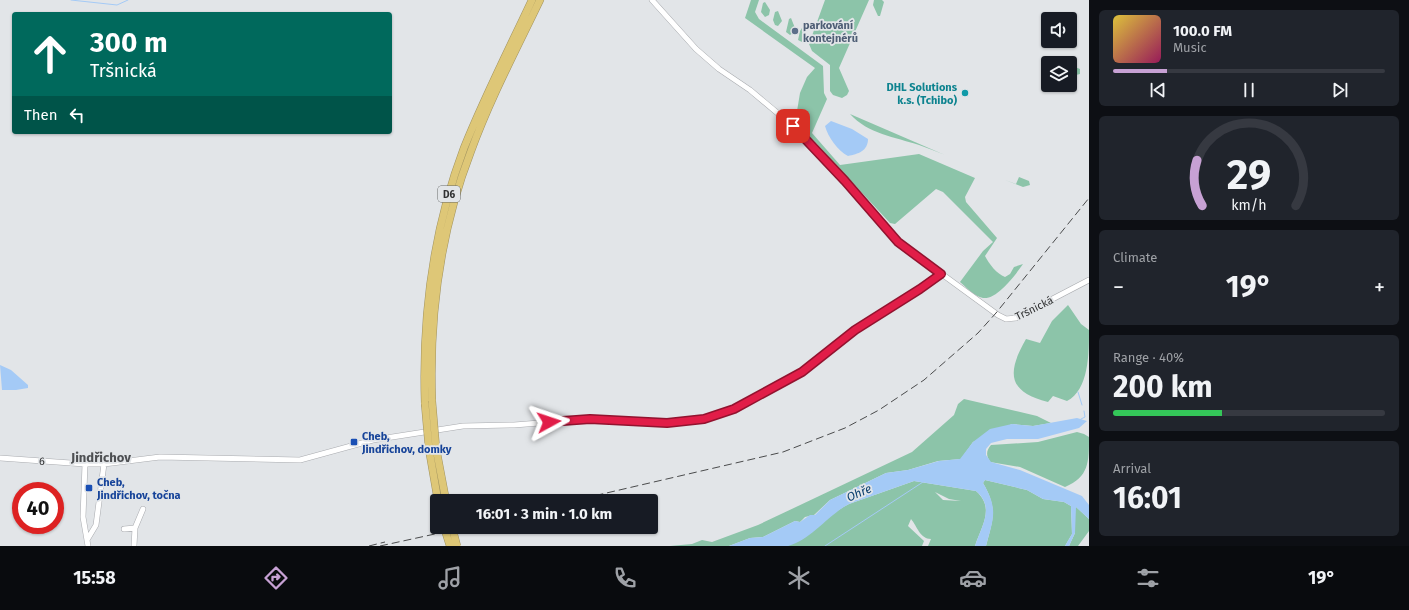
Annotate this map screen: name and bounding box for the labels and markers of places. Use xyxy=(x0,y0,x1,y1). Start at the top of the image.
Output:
place label: parkování kontejnérů xyxy=(803,19,858,45)
marker: parkování kontejnérů xyxy=(790,26,800,36)
place label: DHL Solutions k.s. (Tchibo) xyxy=(887,81,958,107)
marker: DHL Solutions k.s. (Tchibo) xyxy=(960,88,970,98)
pin xyxy=(776,109,810,143)
place label: Cheb, Jindřichov, domky xyxy=(361,430,452,456)
marker: Cheb, Jindřichov, domky xyxy=(349,437,359,447)
place label: Cheb, Jindřichov, točna xyxy=(96,476,181,502)
marker: Cheb, Jindřichov, točna xyxy=(84,483,94,493)

